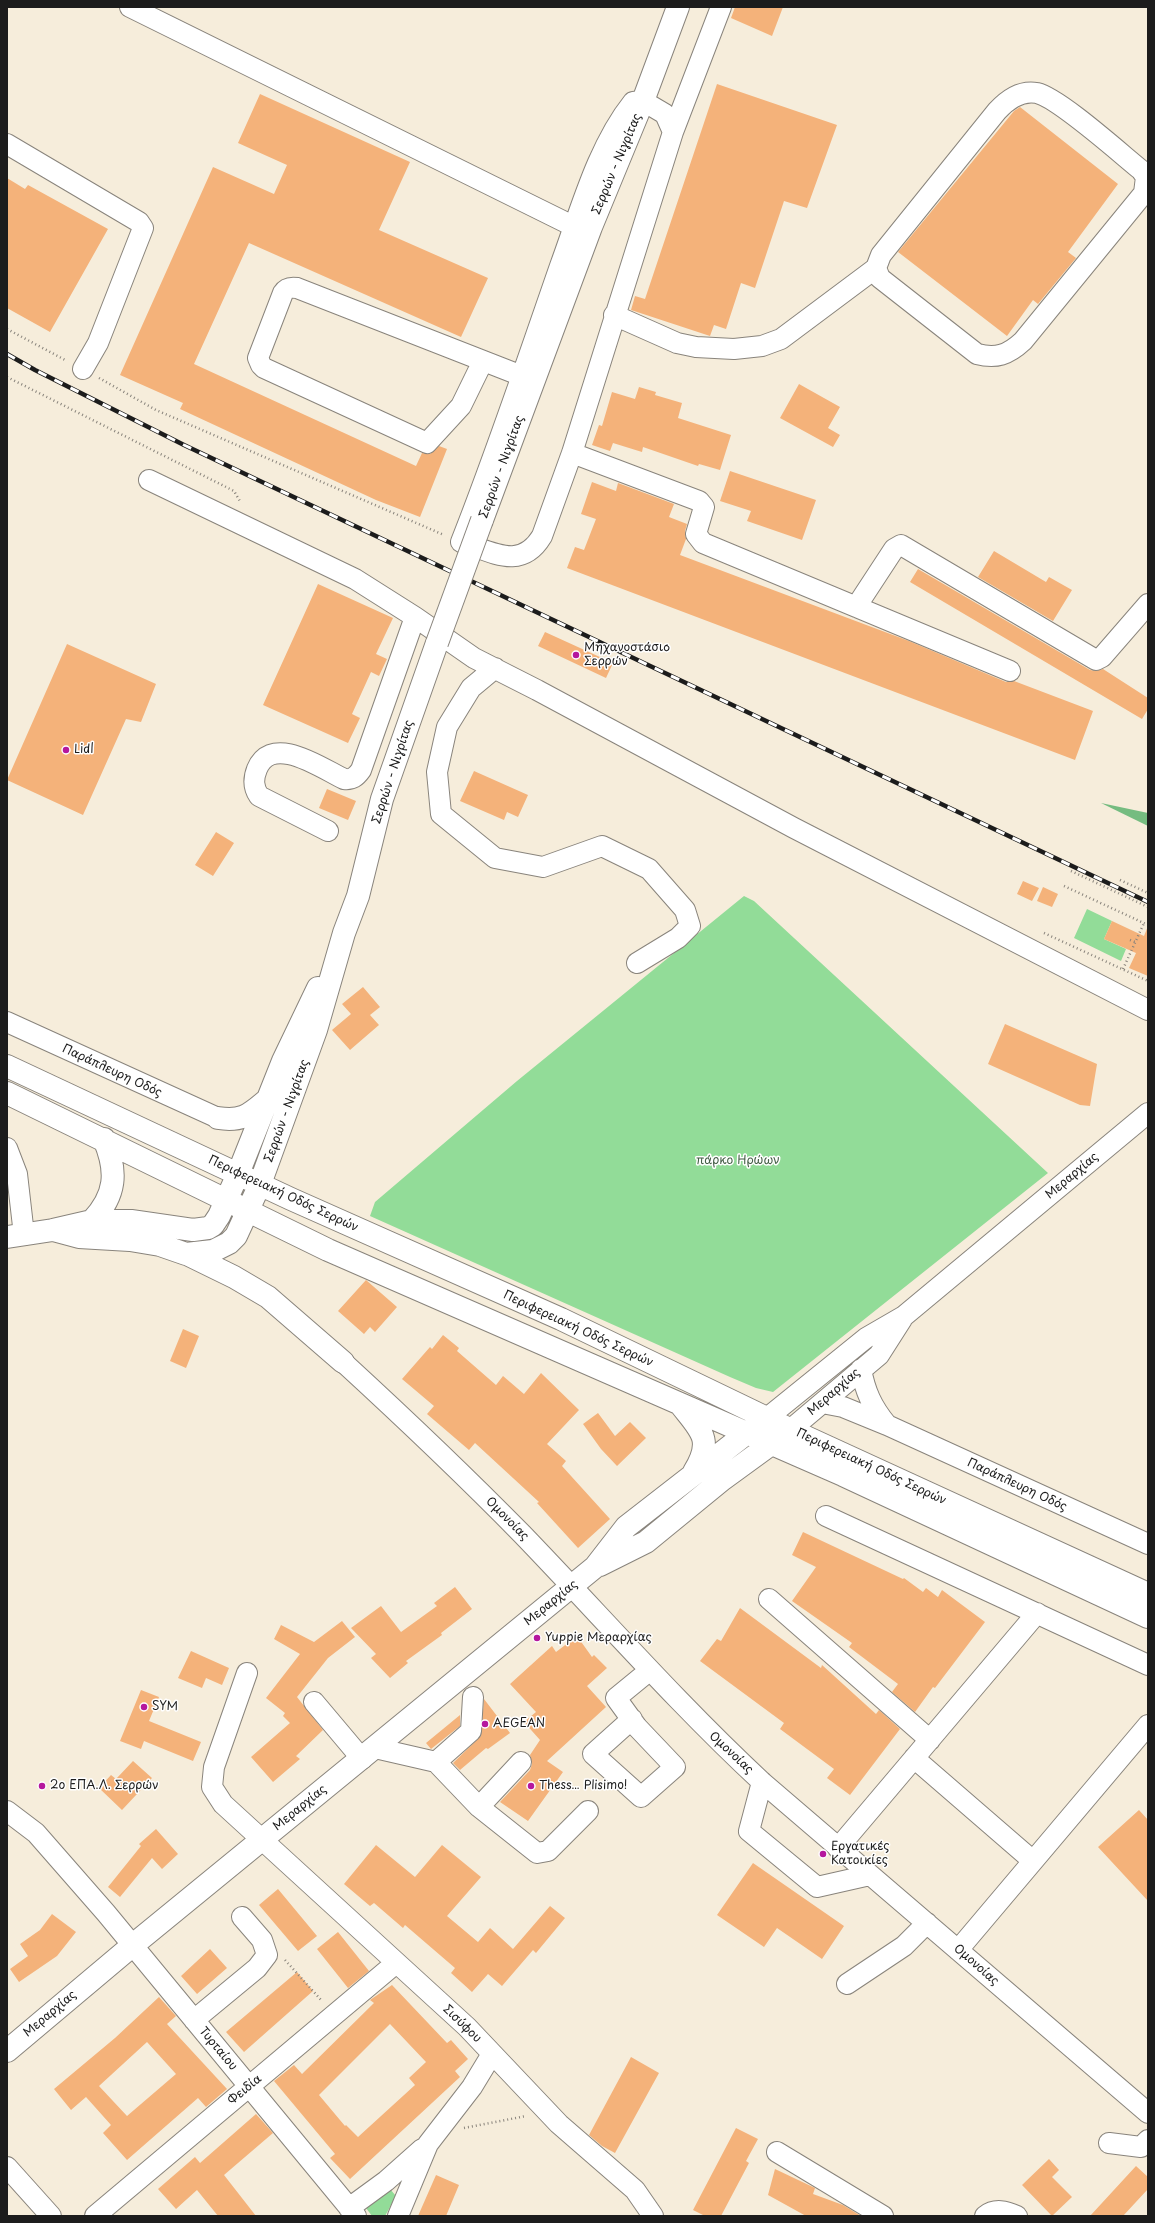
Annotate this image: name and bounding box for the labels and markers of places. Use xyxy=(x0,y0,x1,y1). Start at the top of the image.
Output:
place label: Μηχανοστάσιο Σερρών xyxy=(584,641,670,669)
marker: Μηχανοστάσιο Σερρών xyxy=(571,650,581,660)
place label: Lidl xyxy=(74,743,94,757)
marker: Lidl xyxy=(61,745,71,755)
place label: Yuppie Μεραρχίας xyxy=(545,1631,652,1645)
marker: Yuppie Μεραρχίας xyxy=(532,1633,542,1643)
place label: SYM xyxy=(152,1700,178,1714)
marker: SYM xyxy=(139,1702,149,1712)
place label: AEGEAN xyxy=(493,1717,545,1731)
marker: AEGEAN xyxy=(480,1719,490,1729)
place label: 2ο ΕΠΑ.Λ. Σερρών xyxy=(50,1779,159,1793)
place label: Thess… Plisimo! xyxy=(539,1779,627,1793)
marker: 2ο ΕΠΑ.Λ. Σερρών xyxy=(37,1781,47,1791)
marker: Thess… Plisimo! xyxy=(526,1781,536,1791)
place label: Εργατικές Κατοικίες xyxy=(831,1840,889,1868)
marker: Εργατικές Κατοικίες xyxy=(818,1849,828,1859)

